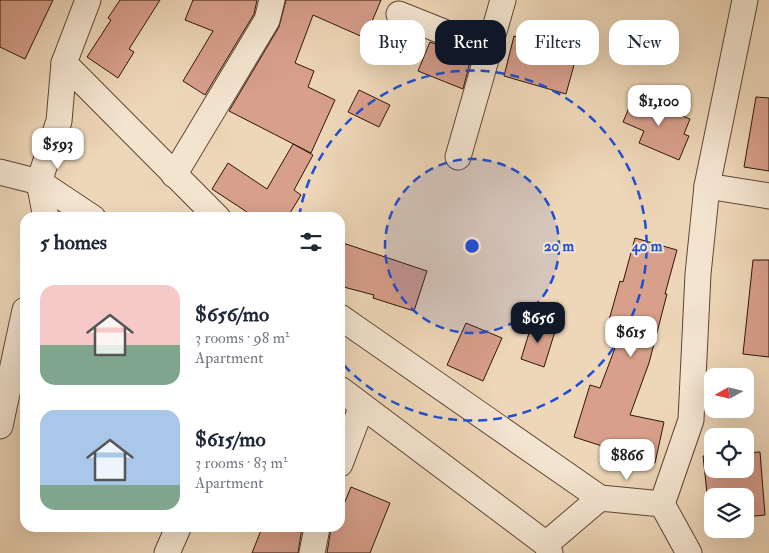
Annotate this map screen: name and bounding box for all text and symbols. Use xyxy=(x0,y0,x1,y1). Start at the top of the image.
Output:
chip: Buy xyxy=(360,20,425,65)
chip: Rent xyxy=(435,20,506,65)
chip: Filters xyxy=(516,20,599,65)
chip: New xyxy=(609,20,679,65)
pin: $1,100 xyxy=(618,84,700,127)
text: $1,100 xyxy=(639,91,679,111)
pin: $593 xyxy=(28,128,88,170)
text: $593 xyxy=(43,134,73,154)
icon: filters xyxy=(297,228,325,256)
text: 5 homes xyxy=(40,229,107,256)
centre of rings xyxy=(463,237,481,255)
text: 20 m xyxy=(544,237,574,256)
text: 40 m xyxy=(631,237,663,256)
text: $656/mo xyxy=(195,301,269,328)
pin: $656 xyxy=(508,302,568,344)
icon: home xyxy=(80,305,140,365)
text: $656 xyxy=(522,308,554,328)
pin: $615 xyxy=(601,316,661,358)
text: $615 xyxy=(616,322,646,342)
text: 3 rooms · 98 m² xyxy=(195,328,290,348)
text: Apartment xyxy=(195,348,263,368)
north arrow xyxy=(704,368,754,418)
map controls xyxy=(704,368,754,538)
text: $615/mo xyxy=(195,426,266,453)
button: locate xyxy=(704,428,754,478)
icon: home xyxy=(80,430,140,490)
pin: $866 xyxy=(597,438,657,481)
text: $866 xyxy=(611,445,643,465)
text: 3 rooms · 83 m² xyxy=(195,453,288,473)
text: Apartment xyxy=(195,473,263,493)
button: layers xyxy=(704,488,754,538)

